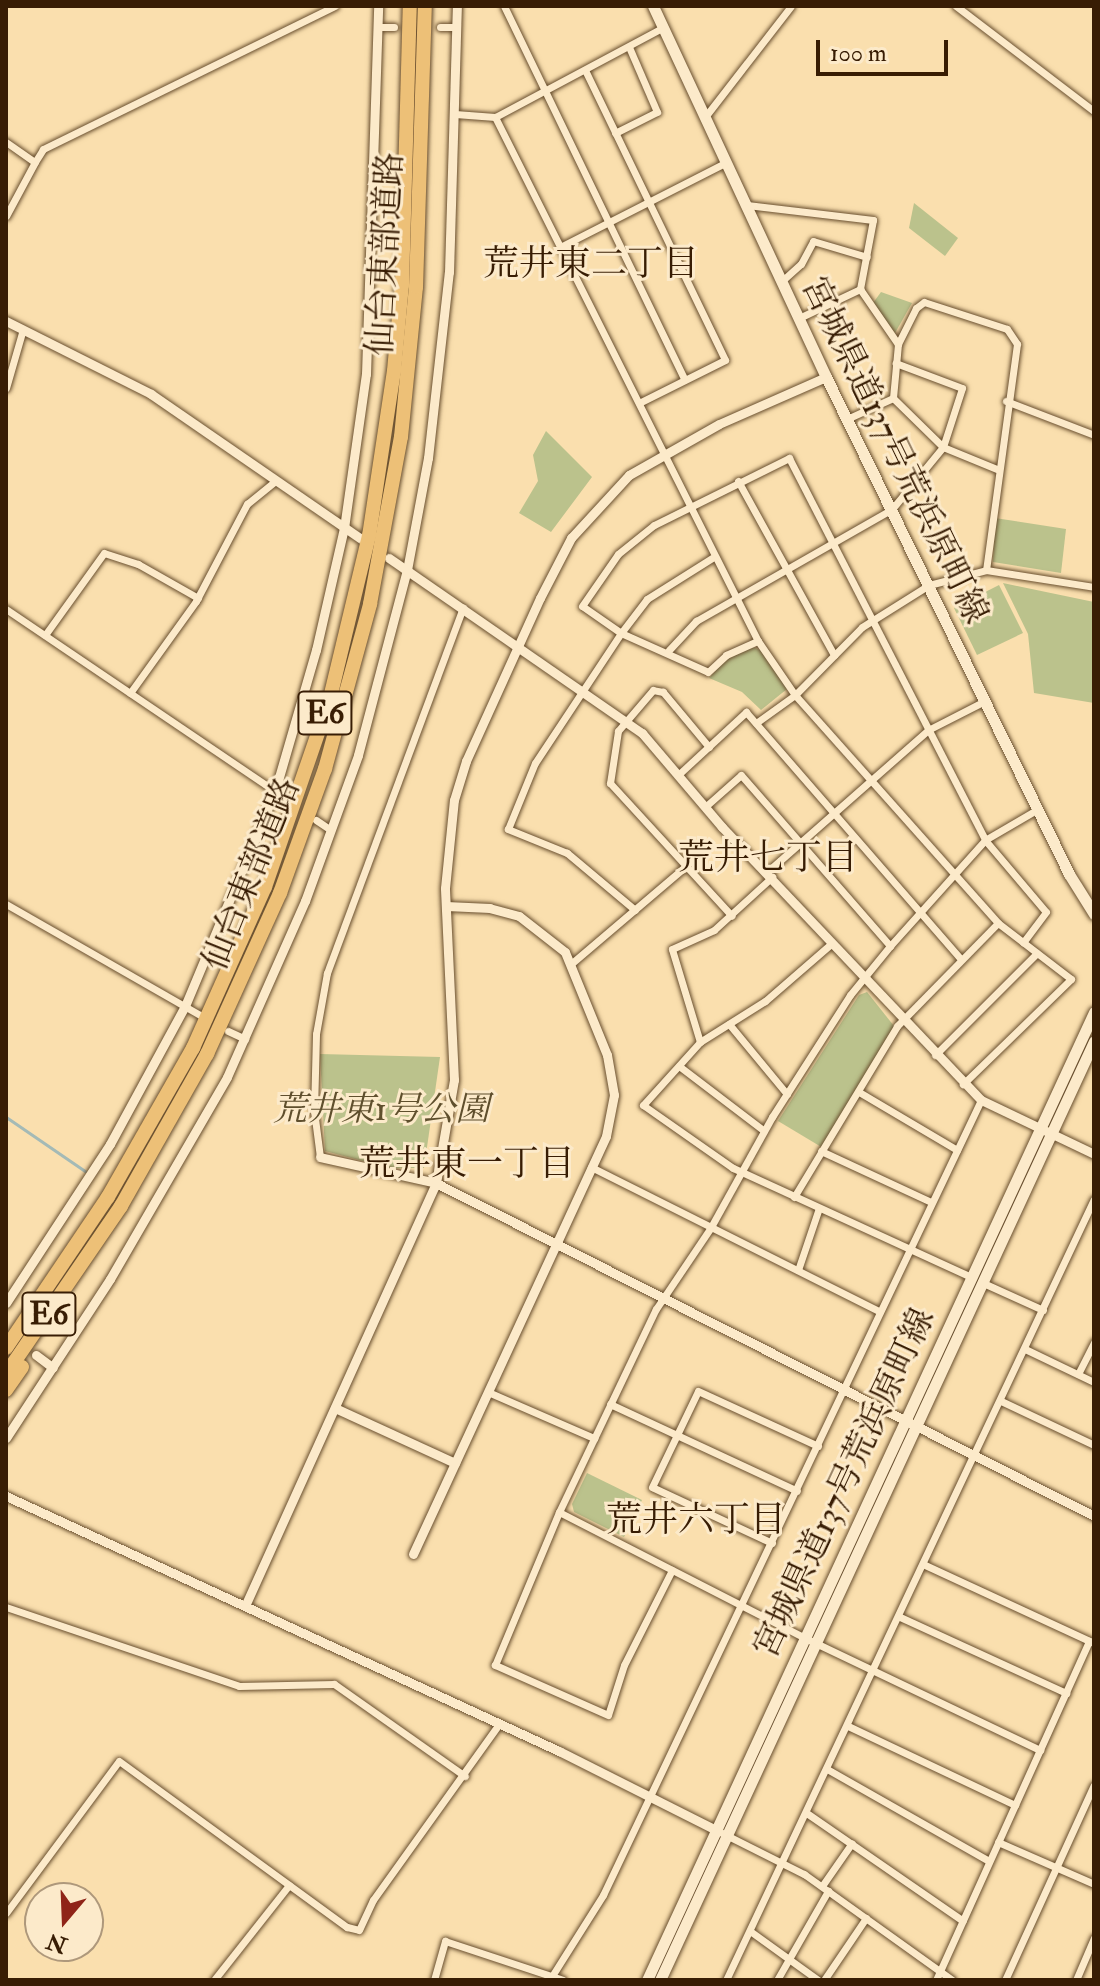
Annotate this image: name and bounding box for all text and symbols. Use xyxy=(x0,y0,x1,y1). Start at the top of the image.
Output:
scale bar xyxy=(820,24,952,74)
text: 100 m xyxy=(830,38,887,69)
street label: 仙台東部道路 xyxy=(359,151,411,357)
district label: 荒井東二丁目 xyxy=(483,242,699,286)
street label: 宮城県道137号荒浜原町線 xyxy=(793,270,997,630)
road number: E6 xyxy=(297,685,353,741)
street label: 仙台東部道路 xyxy=(194,772,308,976)
district label: 荒井七丁目 xyxy=(678,836,858,880)
park label: 荒井東1号公園 xyxy=(273,1090,489,1130)
district label: 荒井東一丁目 xyxy=(359,1142,575,1186)
road number: E6 xyxy=(21,1286,77,1342)
street label: 宮城県道137号荒浜原町線 xyxy=(745,1302,943,1664)
district label: 荒井六丁目 xyxy=(606,1498,786,1542)
north arrow xyxy=(24,1882,104,1962)
text: N xyxy=(43,1926,71,1959)

